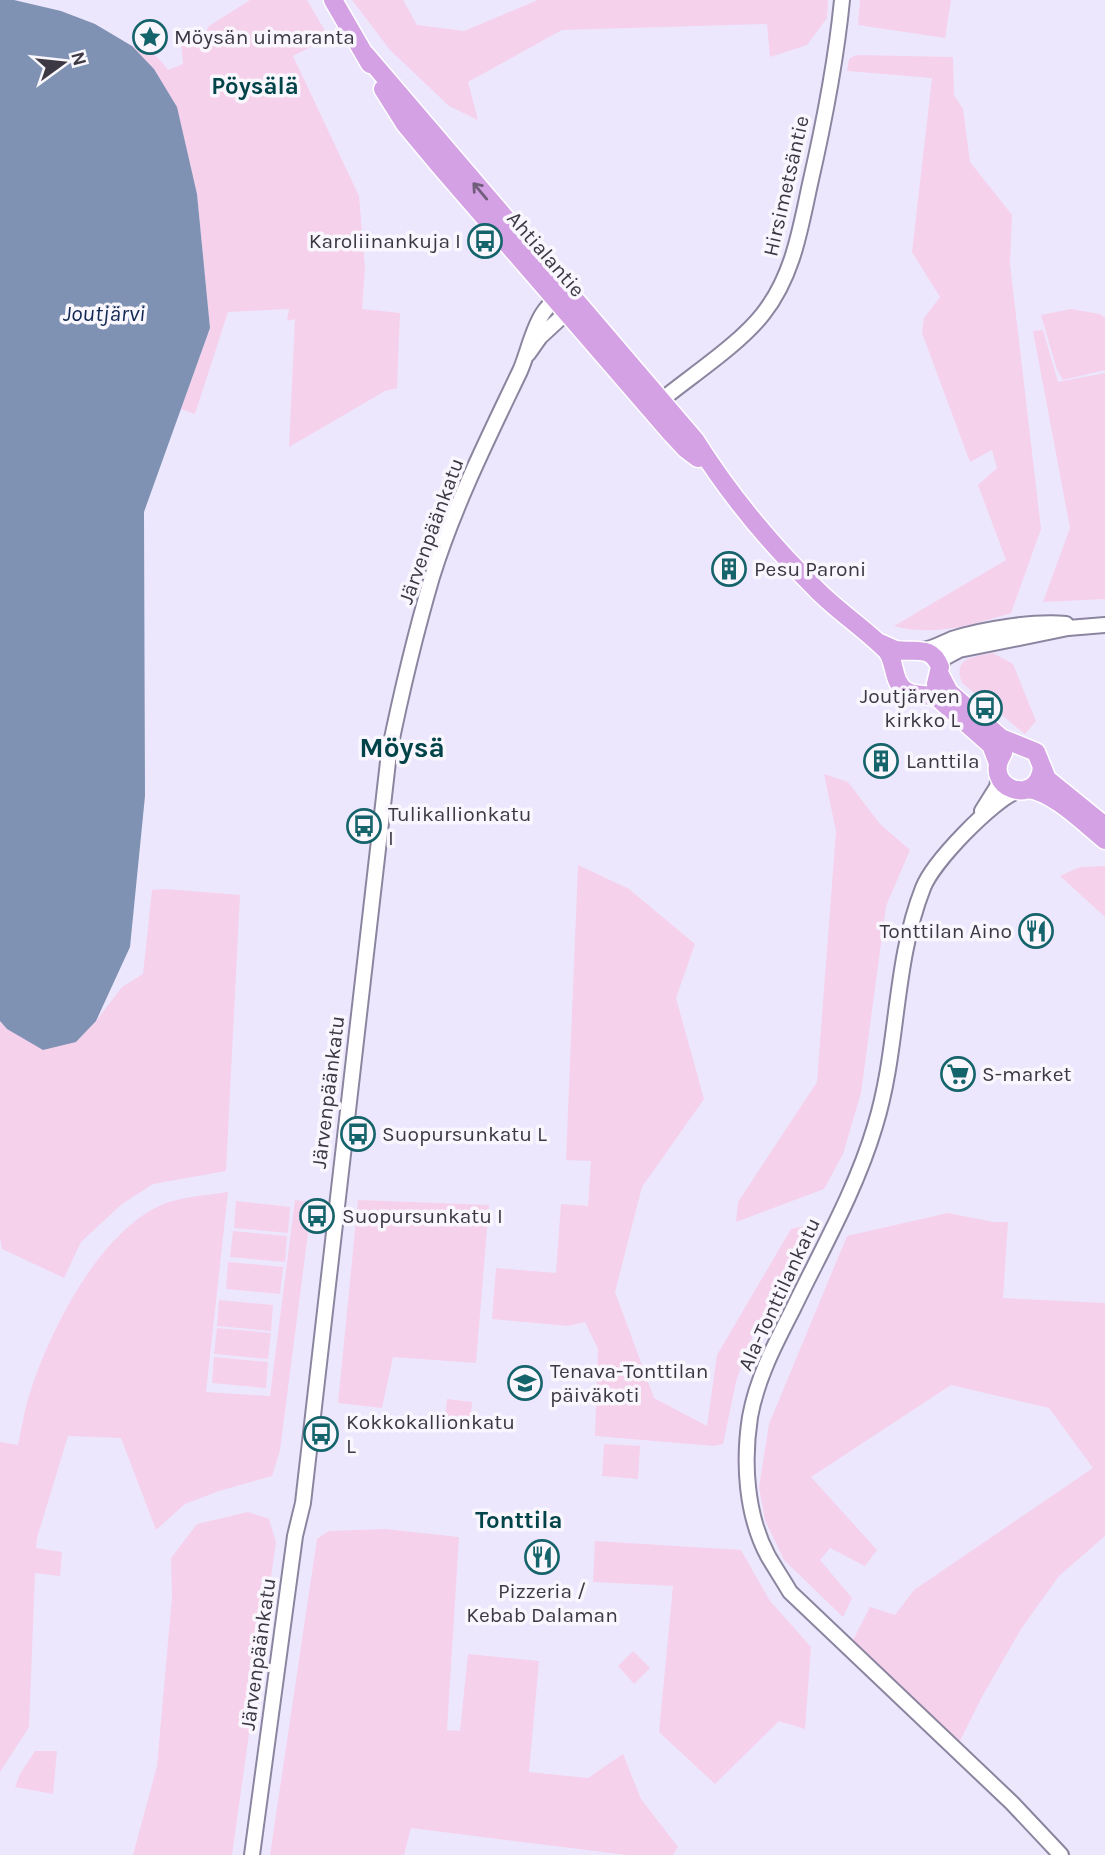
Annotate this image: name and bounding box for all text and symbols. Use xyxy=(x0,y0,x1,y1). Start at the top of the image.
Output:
place icon: Möysän uimaranta xyxy=(131,18,169,56)
place label: Möysän uimaranta xyxy=(174,25,355,49)
north arrow xyxy=(28,28,98,98)
text: N xyxy=(66,49,91,68)
district label: Pöysälä xyxy=(211,72,299,100)
street label: Hirsimetsäntie xyxy=(758,113,814,259)
one-way arrow xyxy=(472,182,488,200)
street label: Ahtialantie xyxy=(502,206,590,302)
bus stop icon: Karoliinankuja I xyxy=(466,222,504,260)
place label: Karoliinankuja I xyxy=(309,229,461,253)
water label: Joutjärvi xyxy=(63,300,145,327)
street label: Järvenpäänkatu xyxy=(393,455,469,607)
building icon: Pesu Paroni xyxy=(710,550,748,588)
place label: Pesu Paroni xyxy=(754,557,866,581)
place label: Joutjärven kirkko L xyxy=(860,684,960,732)
bus stop icon: Joutjärven kirkko L xyxy=(966,689,1004,727)
district label: Möysä xyxy=(359,731,445,764)
building icon: Lanttila xyxy=(862,742,900,780)
place label: Lanttila xyxy=(906,749,980,773)
place label: Tulikallionkatu I xyxy=(388,802,531,850)
bus stop icon: Tulikallionkatu I xyxy=(345,807,383,845)
restaurant icon: Tonttilan Aino xyxy=(1017,912,1055,950)
place label: Tonttilan Aino xyxy=(879,919,1012,943)
street label: Järvenpäänkatu xyxy=(307,1014,349,1170)
supermarket icon: S-market xyxy=(939,1055,977,1093)
place label: S-market xyxy=(982,1062,1071,1086)
bus stop icon: Suopursunkatu L xyxy=(339,1115,377,1153)
place label: Suopursunkatu L xyxy=(382,1122,547,1146)
bus stop icon: Suopursunkatu I xyxy=(298,1197,336,1235)
place label: Suopursunkatu I xyxy=(342,1204,503,1228)
street label: Ala-Tonttilankatu xyxy=(733,1214,825,1374)
place label: Tenava-Tonttilan päiväkoti xyxy=(550,1359,709,1407)
school or university icon: Tenava-Tonttilan päiväkoti xyxy=(506,1364,544,1402)
place label: Kokkokallionkatu L xyxy=(346,1410,515,1458)
bus stop icon: Kokkokallionkatu L xyxy=(302,1415,340,1453)
district label: Tonttila xyxy=(475,1506,563,1534)
restaurant icon: Pizzeria / Kebab Dalaman xyxy=(523,1538,561,1576)
street label: Järvenpäänkatu xyxy=(235,1576,281,1732)
place label: Pizzeria / Kebab Dalaman xyxy=(466,1579,618,1627)

